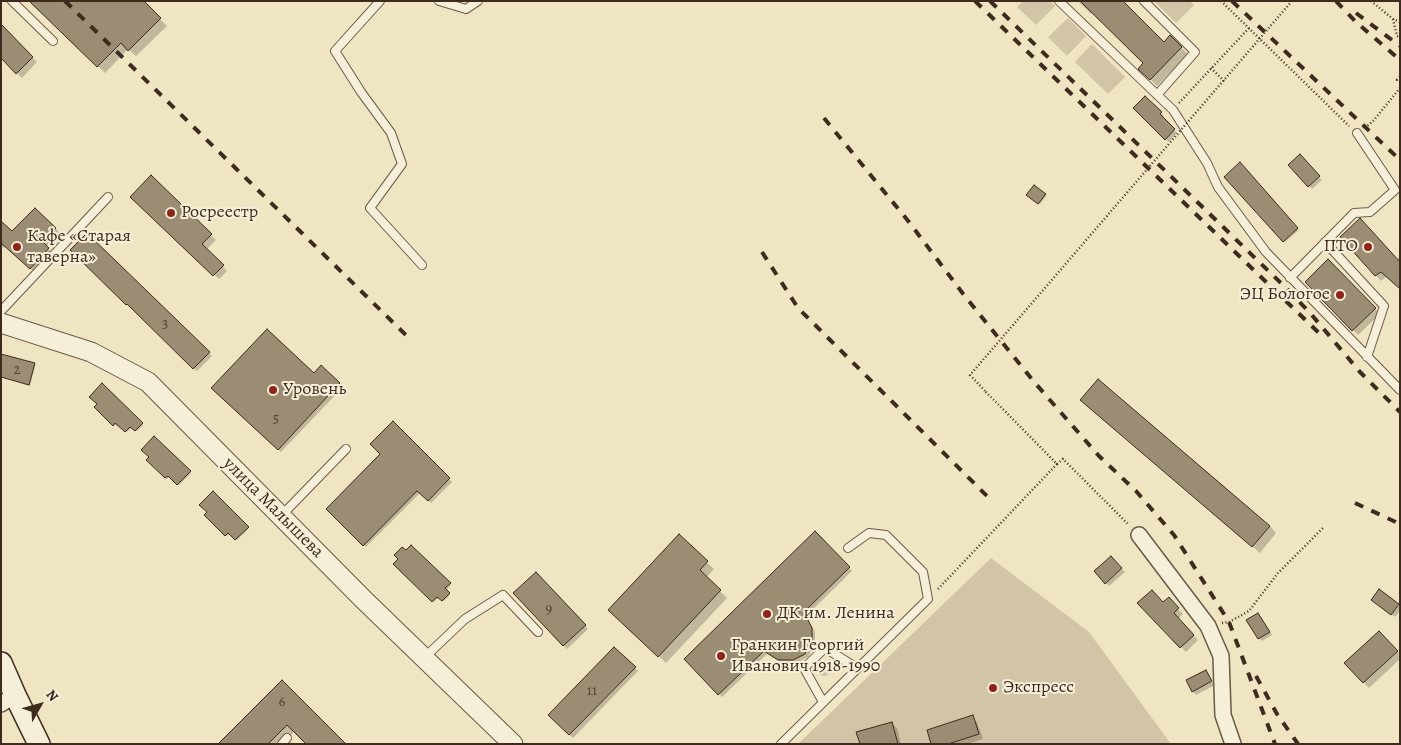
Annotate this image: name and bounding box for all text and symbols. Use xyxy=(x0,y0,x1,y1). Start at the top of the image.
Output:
place label: Росреестр xyxy=(181,202,258,224)
marker: Росреестр xyxy=(165,207,177,219)
place label: Кафе «Старая таверна» xyxy=(27,226,131,268)
place label: ПТО xyxy=(1324,236,1358,258)
marker: Кафе «Старая таверна» xyxy=(11,241,23,253)
marker: ПТО xyxy=(1362,241,1374,253)
place label: ЭЦ Бологое xyxy=(1240,284,1330,306)
marker: ЭЦ Бологое xyxy=(1334,289,1346,301)
house number: 3 xyxy=(162,315,168,333)
house number: 2 xyxy=(13,361,21,379)
place label: Уровень xyxy=(283,379,346,401)
marker: Уровень xyxy=(267,384,279,396)
house number: 5 xyxy=(273,410,279,428)
street label: улица Малышева xyxy=(218,453,328,563)
house number: 9 xyxy=(546,600,552,618)
place label: ДК им. Ленина xyxy=(777,603,895,625)
marker: ДК им. Ленина xyxy=(761,608,773,620)
place label: Гранкин Георгий Иванович 1918-1990 xyxy=(731,635,880,678)
marker: Гранкин Георгий Иванович 1918-1990 xyxy=(715,650,727,662)
place label: Экспресс xyxy=(1003,677,1074,699)
north arrow xyxy=(15,680,65,730)
house number: 11 xyxy=(587,682,597,700)
marker: Экспресс xyxy=(987,682,999,694)
text: N xyxy=(42,686,63,705)
house number: 6 xyxy=(279,693,285,711)

